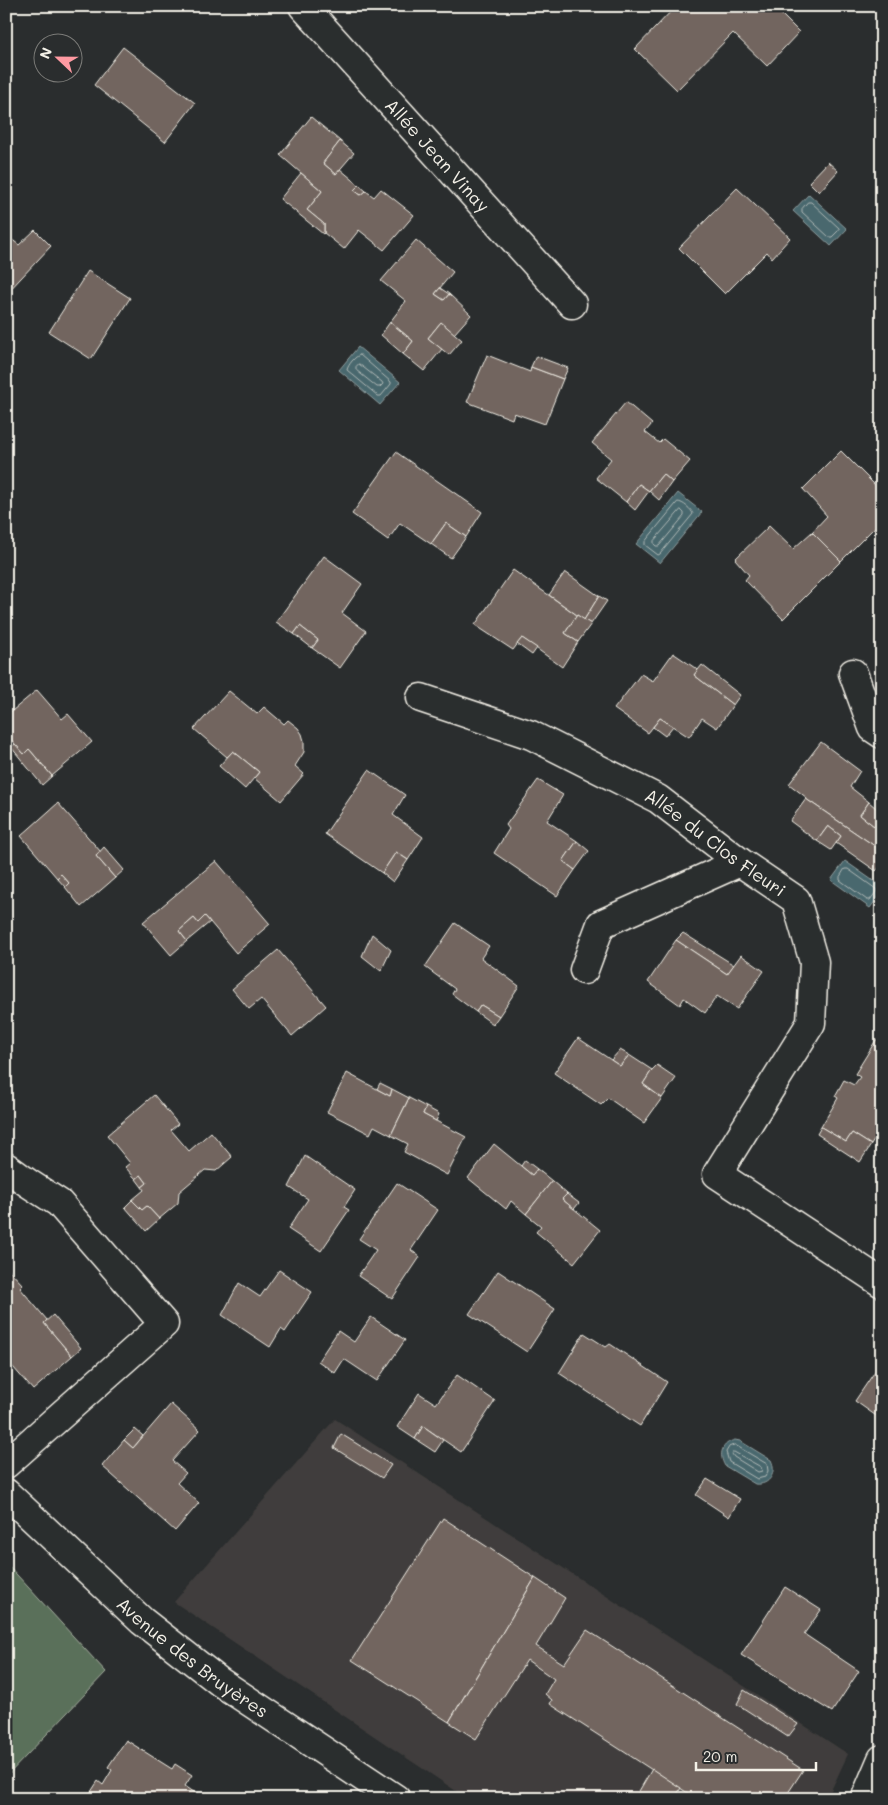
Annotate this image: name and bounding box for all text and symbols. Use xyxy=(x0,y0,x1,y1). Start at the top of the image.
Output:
north arrow xyxy=(32,32,82,82)
text: N xyxy=(35,44,56,61)
street label: Allée Jean Vinay xyxy=(380,93,495,217)
street label: Allée du Clos Fleuri xyxy=(641,782,791,902)
street label: Avenue des Bruyères xyxy=(112,1592,273,1723)
scale bar xyxy=(696,1740,816,1772)
text: 20 m xyxy=(703,1746,737,1766)

